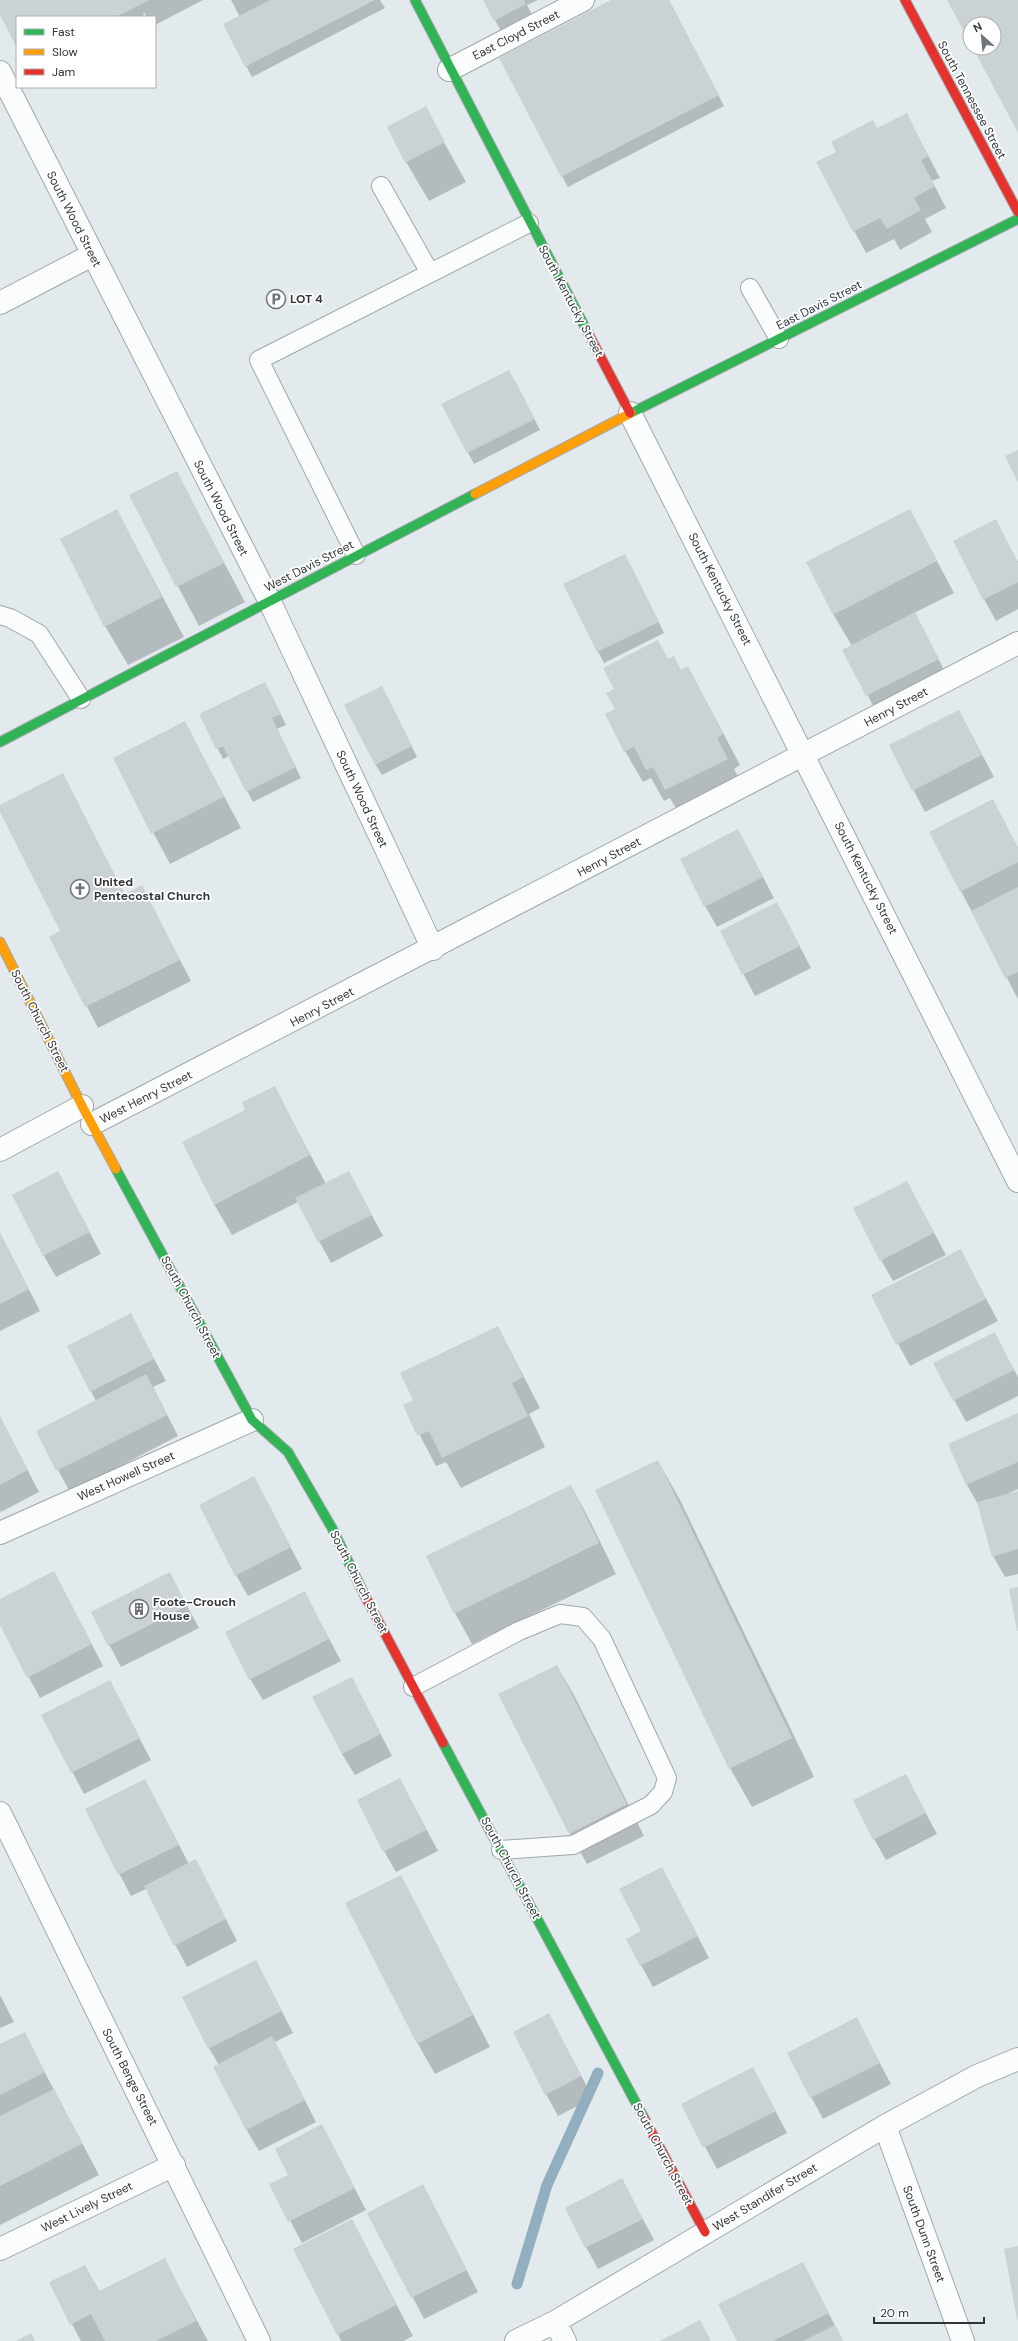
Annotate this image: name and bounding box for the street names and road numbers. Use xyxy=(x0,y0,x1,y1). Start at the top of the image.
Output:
street label: East Cloyd Street xyxy=(470,6,563,64)
street label: South Tennessee Street xyxy=(934,38,1010,162)
street label: South Wood Street xyxy=(43,168,105,270)
street label: South Kentucky Street xyxy=(535,242,607,360)
street label: East Davis Street xyxy=(774,276,865,333)
street label: South Wood Street xyxy=(190,457,252,559)
street label: South Kentucky Street xyxy=(685,530,756,648)
street label: West Davis Street xyxy=(261,536,357,595)
street label: Henry Street xyxy=(861,683,931,731)
street label: South Wood Street xyxy=(332,748,392,851)
street label: South Kentucky Street xyxy=(831,819,902,937)
street label: Henry Street xyxy=(574,833,644,881)
street label: South Church Street xyxy=(7,967,73,1075)
street label: Henry Street xyxy=(287,983,357,1031)
street label: West Henry Street xyxy=(97,1067,195,1127)
street label: South Church Street xyxy=(157,1253,225,1361)
street label: West Howell Street xyxy=(75,1447,177,1505)
street label: South Church Street xyxy=(326,1528,392,1636)
street label: South Church Street xyxy=(477,1814,545,1922)
street label: South Benge Street xyxy=(99,2026,162,2129)
street label: South Church Street xyxy=(629,2100,697,2208)
street label: West Standifer Street xyxy=(710,2159,820,2235)
street label: West Lively Street xyxy=(39,2178,136,2236)
street label: South Dunn Street xyxy=(899,2183,949,2285)

